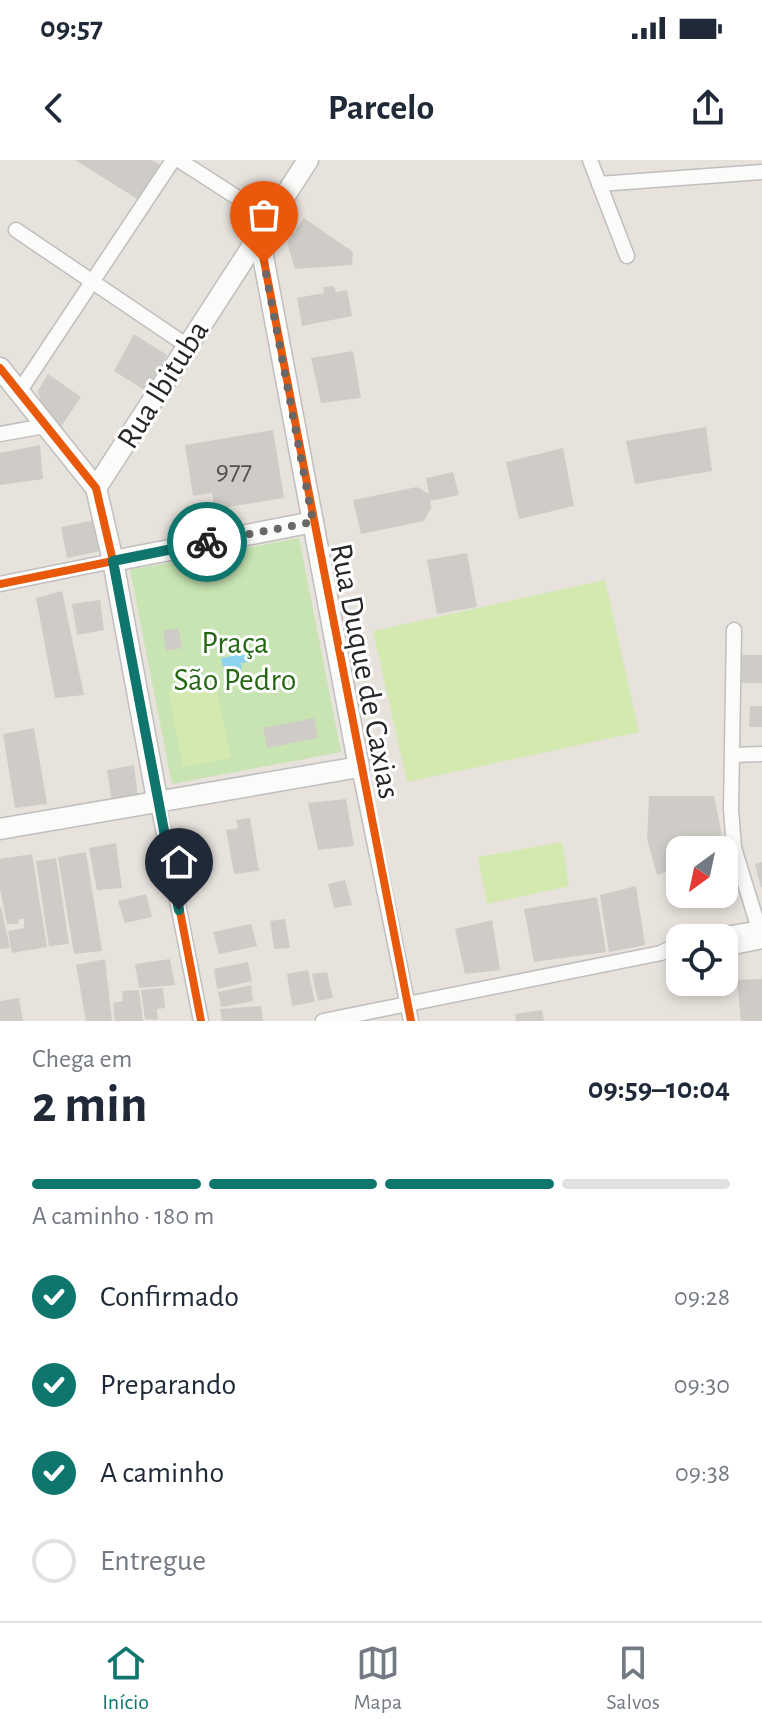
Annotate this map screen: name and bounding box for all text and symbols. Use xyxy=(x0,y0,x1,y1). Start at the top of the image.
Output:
text: 09:57 xyxy=(40,13,103,43)
icon: back xyxy=(32,86,76,130)
icon: share xyxy=(686,86,730,130)
text: Parcelo xyxy=(328,90,434,126)
pin xyxy=(230,181,298,263)
icon: bag xyxy=(242,193,286,237)
street label: Rua Ibituba xyxy=(111,315,215,454)
house number: 977 xyxy=(216,457,252,485)
courier xyxy=(167,502,247,582)
icon: bike xyxy=(185,520,229,564)
street label: Rua Duque de Caxias xyxy=(325,541,405,802)
park label: Praça São Pedro xyxy=(174,627,296,696)
pin xyxy=(145,828,213,910)
north arrow xyxy=(666,836,738,908)
map controls xyxy=(666,836,738,996)
icon: home xyxy=(157,840,201,884)
button: locate xyxy=(666,924,738,996)
text: Chega em xyxy=(32,1046,132,1072)
text: 09:59–10:04 xyxy=(588,1074,730,1104)
text: 2 min xyxy=(32,1079,147,1131)
text: A caminho · 180 m xyxy=(32,1203,214,1229)
icon: check xyxy=(32,1275,76,1319)
text: Confirmado xyxy=(100,1282,239,1312)
text: 09:28 xyxy=(674,1284,730,1310)
icon: check xyxy=(32,1363,76,1407)
text: Preparando xyxy=(100,1370,236,1400)
text: 09:30 xyxy=(674,1372,730,1398)
icon: check xyxy=(32,1451,76,1495)
text: A caminho xyxy=(100,1458,224,1488)
text: 09:38 xyxy=(675,1460,730,1486)
text: Entregue xyxy=(100,1546,206,1576)
tab: Início xyxy=(102,1641,149,1715)
tab: Mapa xyxy=(353,1641,402,1715)
tab: Salvos xyxy=(606,1641,660,1715)

